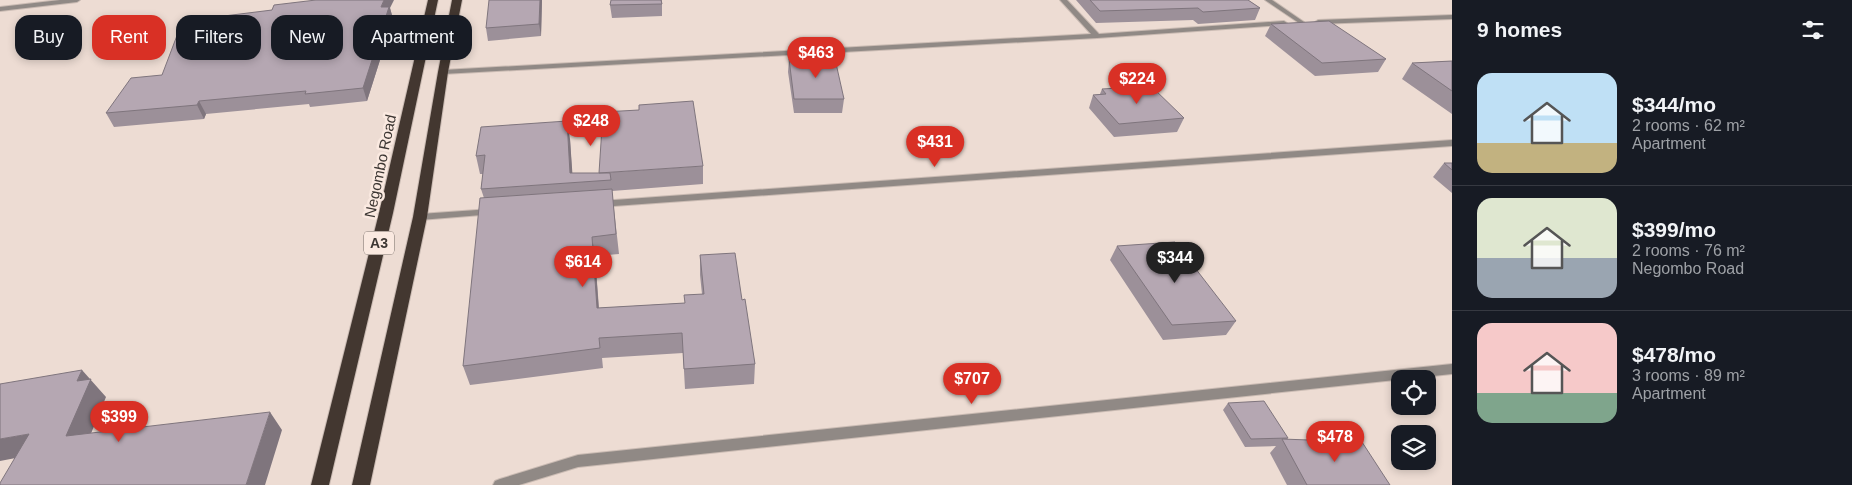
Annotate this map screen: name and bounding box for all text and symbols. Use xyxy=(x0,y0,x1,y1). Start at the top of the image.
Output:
chip: Buy xyxy=(15,15,82,60)
chip: Rent xyxy=(92,15,166,60)
chip: Filters xyxy=(176,15,261,60)
chip: New xyxy=(271,15,343,60)
chip: Apartment xyxy=(353,15,472,60)
icon: filters xyxy=(1799,16,1827,44)
text: 9 homes xyxy=(1477,18,1562,41)
pin: $463 xyxy=(786,36,846,79)
text: $463 xyxy=(798,44,834,61)
pin: $224 xyxy=(1107,62,1167,105)
text: $224 xyxy=(1119,70,1155,87)
icon: home xyxy=(1517,93,1577,153)
text: $344/mo xyxy=(1632,93,1716,116)
pin: $248 xyxy=(561,104,621,147)
text: $248 xyxy=(573,112,609,129)
street label: Negombo Road xyxy=(361,113,399,219)
text: 2 rooms · 62 m² xyxy=(1632,117,1745,134)
pin: $431 xyxy=(905,126,965,168)
text: $431 xyxy=(917,133,953,150)
text: Apartment xyxy=(1632,135,1706,152)
icon: home xyxy=(1517,218,1577,278)
text: $399/mo xyxy=(1632,218,1716,241)
road number: A3 xyxy=(364,232,394,254)
pin: $344 xyxy=(1145,242,1205,284)
text: 2 rooms · 76 m² xyxy=(1632,242,1745,259)
pin: $614 xyxy=(553,246,613,288)
text: $344 xyxy=(1157,249,1193,266)
text: $614 xyxy=(565,253,601,270)
text: Negombo Road xyxy=(1632,260,1744,277)
icon: home xyxy=(1517,343,1577,403)
text: $478/mo xyxy=(1632,343,1716,366)
pin: $707 xyxy=(942,362,1002,405)
text: 3 rooms · 89 m² xyxy=(1632,367,1745,384)
text: $707 xyxy=(954,370,990,387)
map controls xyxy=(1391,370,1436,470)
button: locate xyxy=(1391,370,1436,415)
text: Apartment xyxy=(1632,385,1706,402)
pin: $399 xyxy=(89,400,149,443)
text: $399 xyxy=(101,408,137,425)
pin: $478 xyxy=(1305,420,1365,463)
button: layers xyxy=(1391,425,1436,470)
text: $478 xyxy=(1317,428,1353,445)

